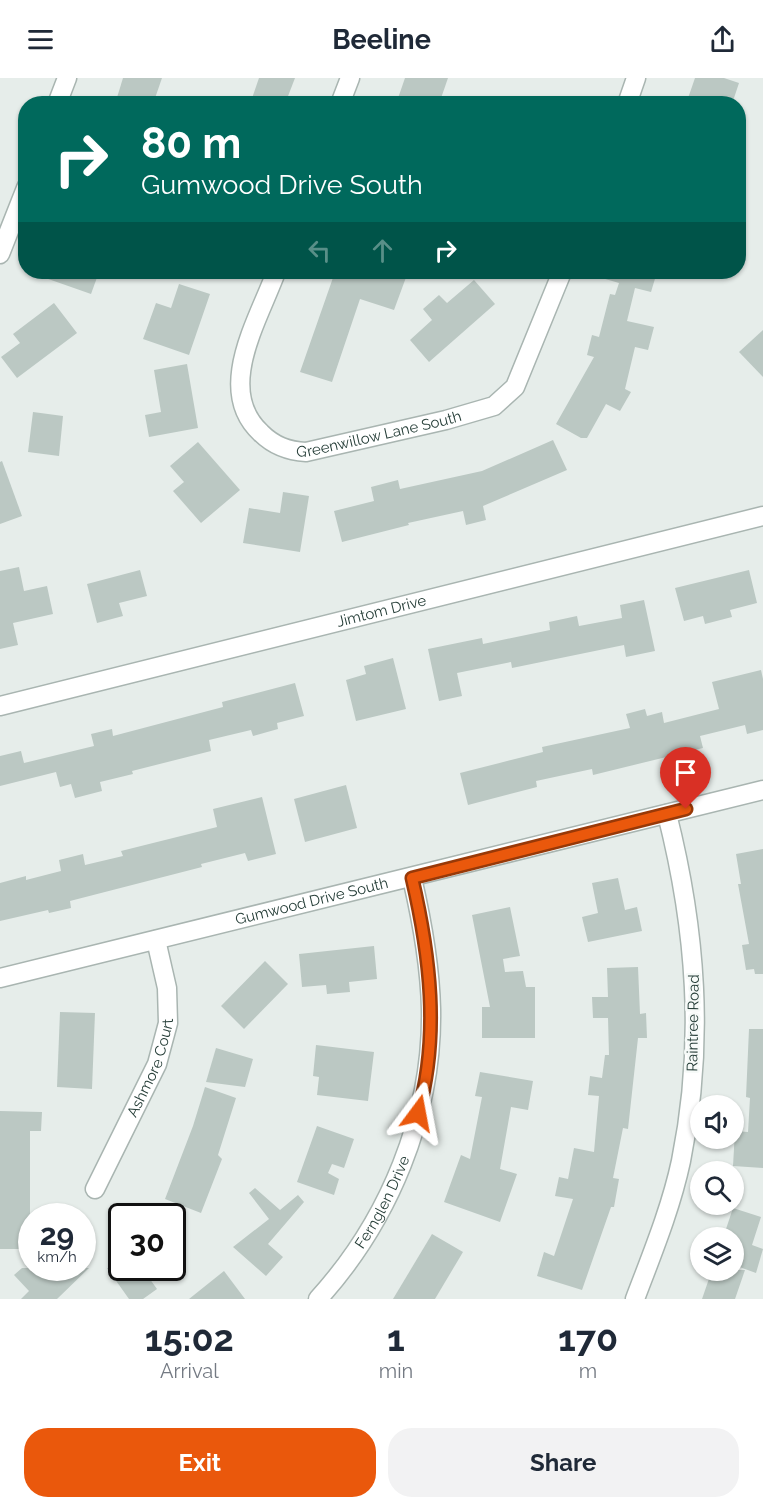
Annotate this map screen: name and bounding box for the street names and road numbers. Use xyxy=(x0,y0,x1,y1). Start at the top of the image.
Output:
street label: Greenwillow Lane South xyxy=(295,407,464,461)
street label: Jimtom Drive xyxy=(335,591,428,631)
street label: Gumwood Drive South xyxy=(233,874,390,929)
street label: Raintree Road xyxy=(683,974,703,1072)
street label: Ashmore Court xyxy=(123,1018,177,1120)
street label: Fernglen Drive xyxy=(351,1153,413,1252)

